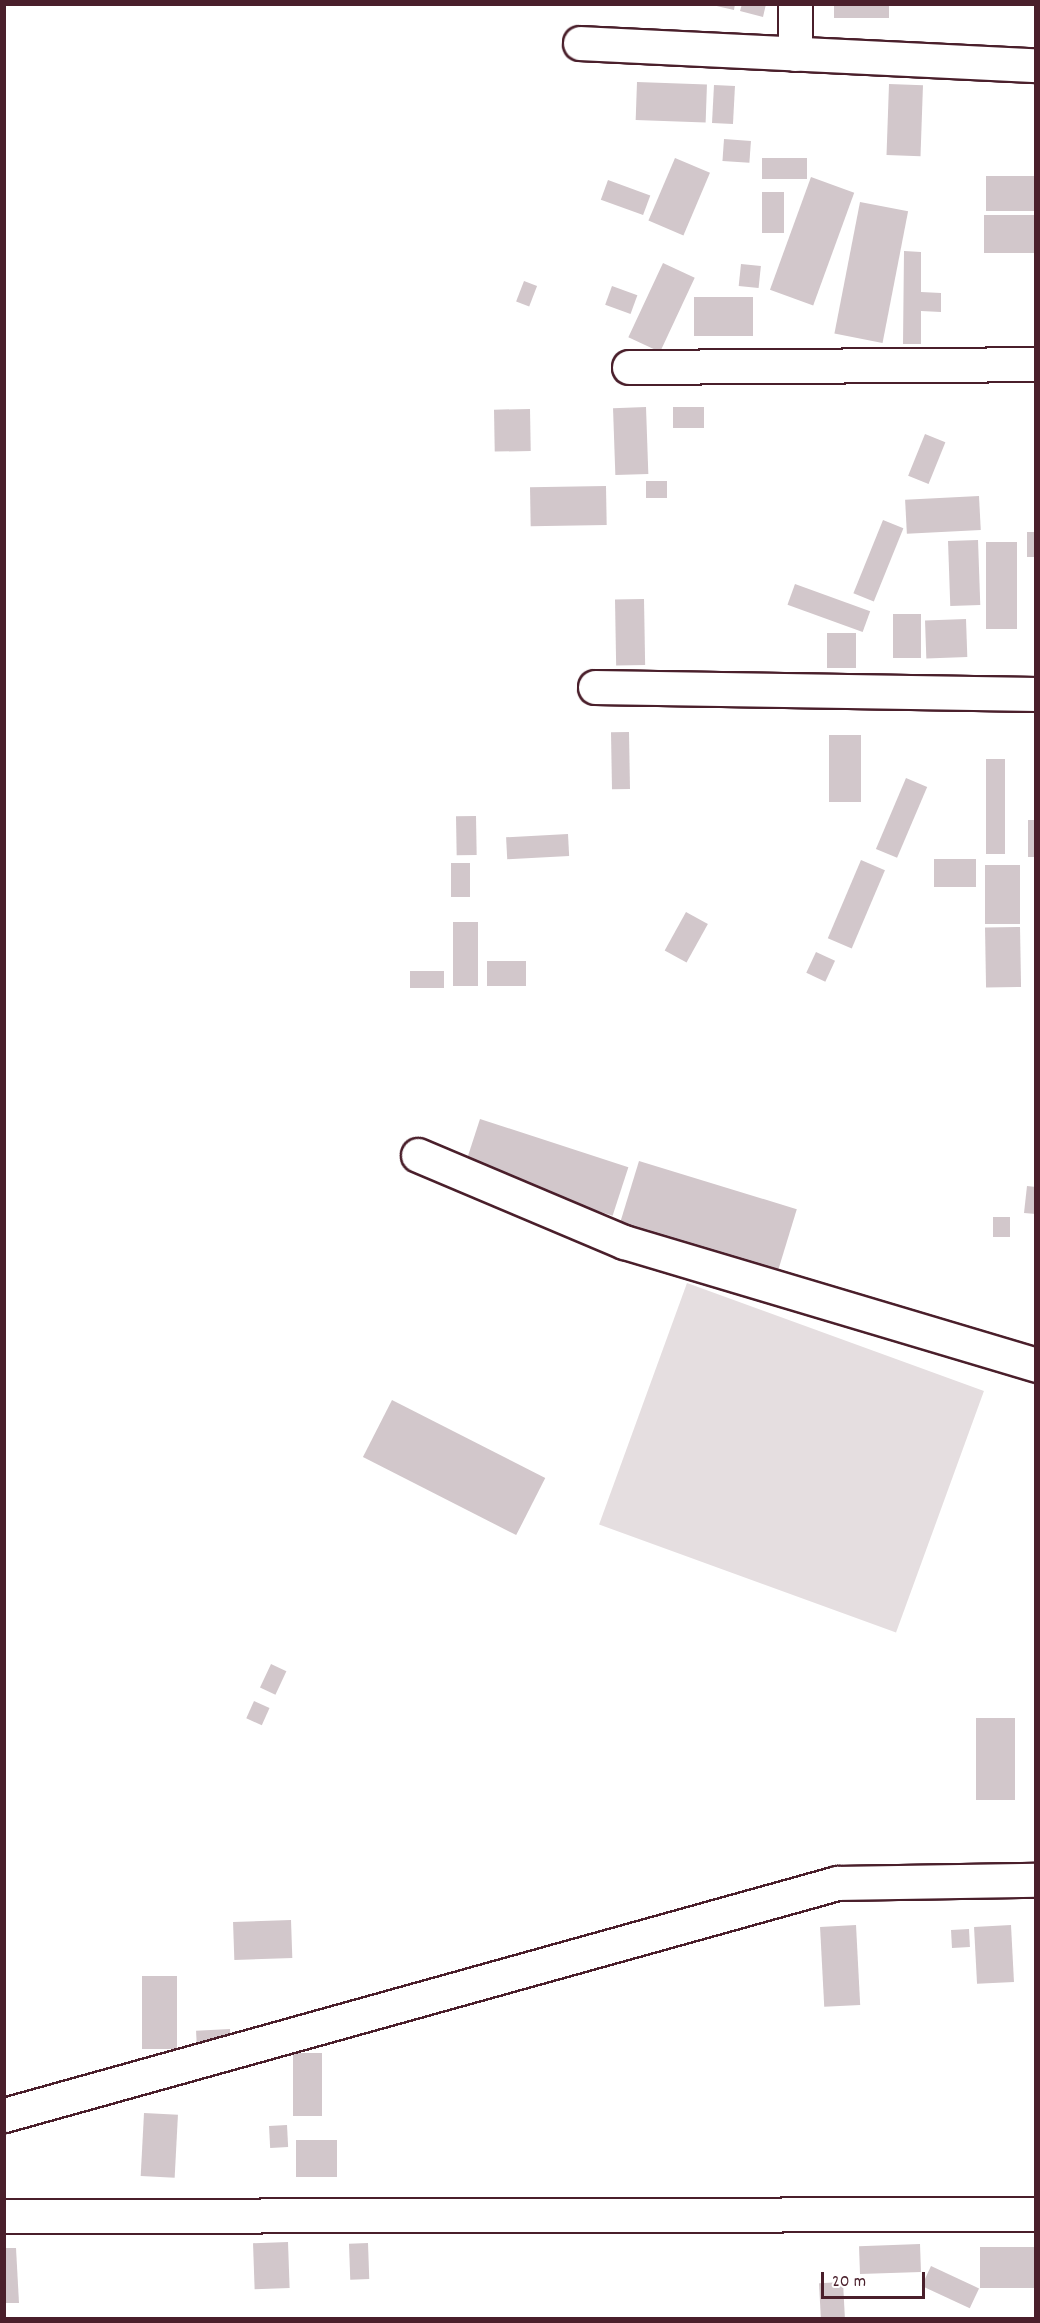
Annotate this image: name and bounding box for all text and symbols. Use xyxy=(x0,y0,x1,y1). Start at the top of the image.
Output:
scale bar xyxy=(824,2260,928,2298)
text: 20 m xyxy=(832,2270,866,2295)

